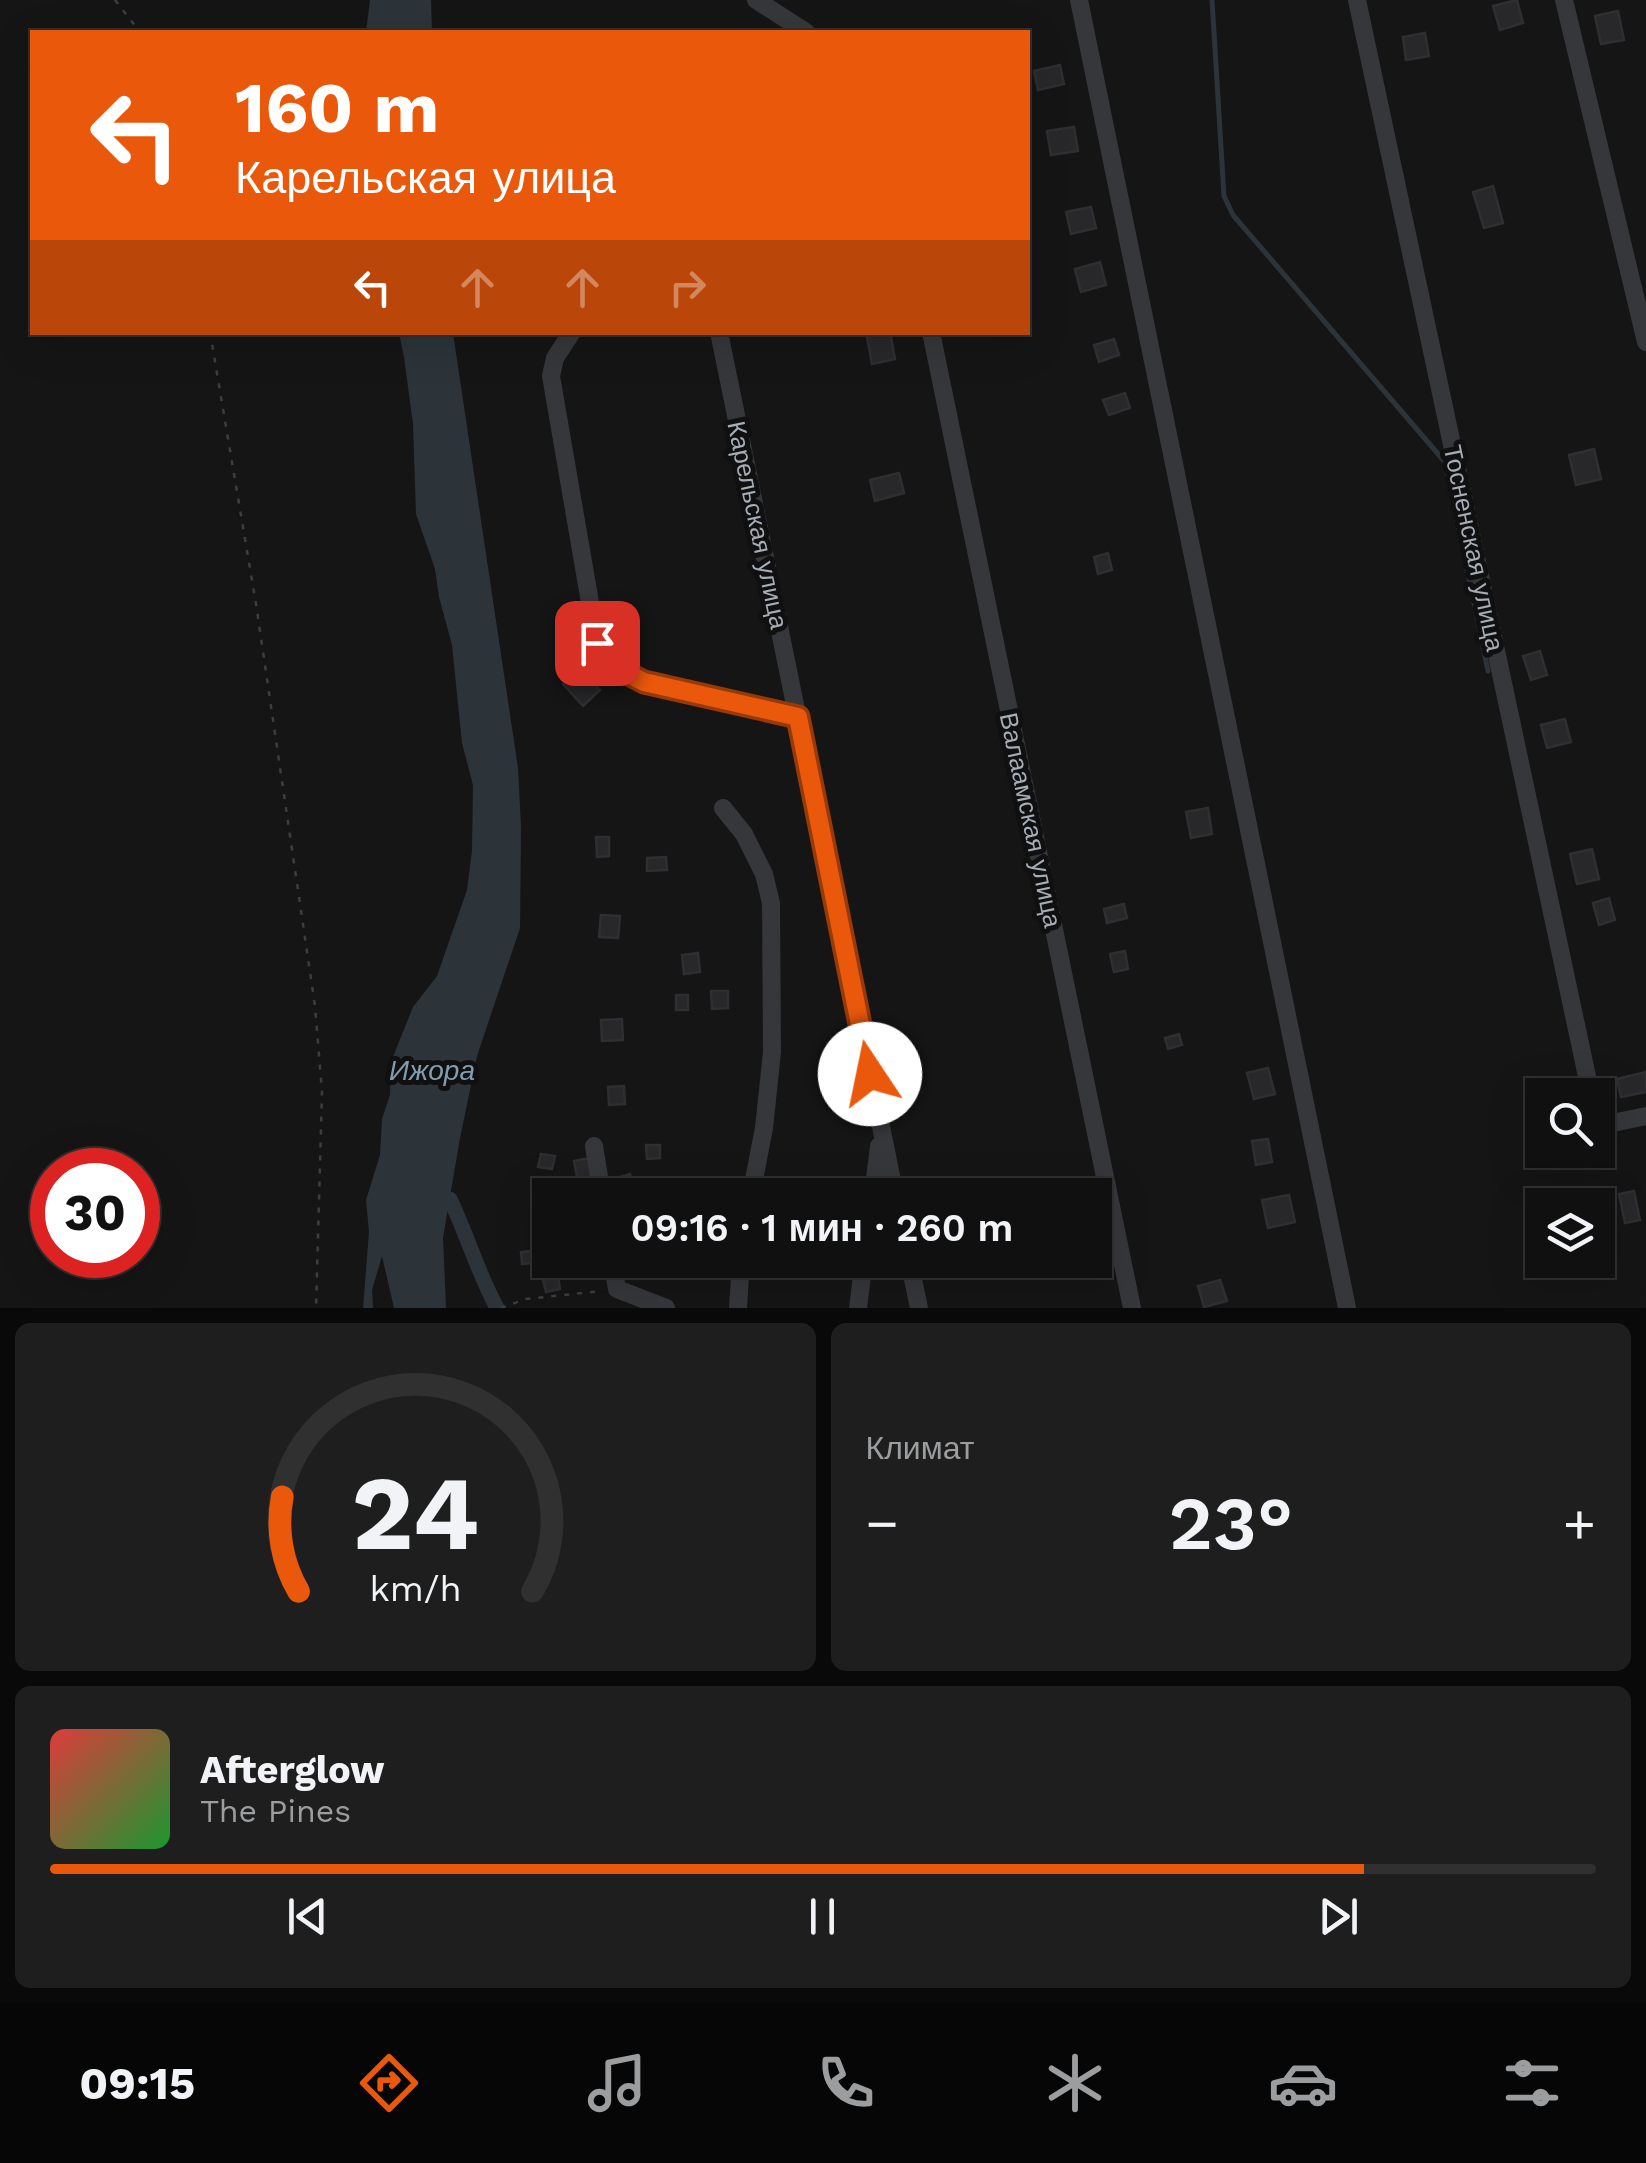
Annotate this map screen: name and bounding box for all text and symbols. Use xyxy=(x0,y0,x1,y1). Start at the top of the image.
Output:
text: 160 m xyxy=(235,67,439,149)
icon: left xyxy=(70,70,200,200)
text: Карельская улица xyxy=(235,151,616,204)
icon: left xyxy=(345,260,400,315)
icon: ahead xyxy=(450,260,505,315)
icon: ahead xyxy=(555,260,610,315)
icon: right xyxy=(660,260,715,315)
street label: Карельская улица xyxy=(721,419,794,632)
street label: Тосненская улица xyxy=(1438,442,1510,654)
pin xyxy=(555,601,640,686)
icon: arrive xyxy=(570,616,625,671)
street label: Валаамская улица xyxy=(994,710,1067,930)
position arrow xyxy=(818,1022,922,1126)
water label: Ижора xyxy=(389,1054,475,1087)
map controls xyxy=(1525,1078,1615,1278)
button: search xyxy=(1525,1078,1615,1168)
speed limit sign: 30 xyxy=(30,1148,160,1278)
button: layers xyxy=(1525,1188,1615,1278)
text: 09:16 · 1 мин · 260 m xyxy=(631,1206,1013,1250)
text: Климат xyxy=(866,1429,974,1467)
text: 24 xyxy=(351,1452,479,1574)
text: 23° xyxy=(1168,1479,1293,1567)
text: − xyxy=(866,1491,899,1555)
text: + xyxy=(1563,1491,1596,1555)
text: km/h xyxy=(369,1568,461,1610)
text: Afterglow xyxy=(200,1748,385,1792)
text: The Pines xyxy=(200,1792,351,1830)
icon: previous xyxy=(280,1889,335,1944)
icon: pause xyxy=(795,1889,850,1944)
icon: next xyxy=(1311,1889,1366,1944)
icon: directions xyxy=(354,2048,424,2118)
icon: music xyxy=(582,2048,652,2118)
icon: phone xyxy=(811,2048,881,2118)
icon: climate xyxy=(1040,2048,1110,2118)
icon: car xyxy=(1268,2048,1338,2118)
icon: filters xyxy=(1497,2048,1567,2118)
text: 09:15 xyxy=(79,2057,195,2110)

